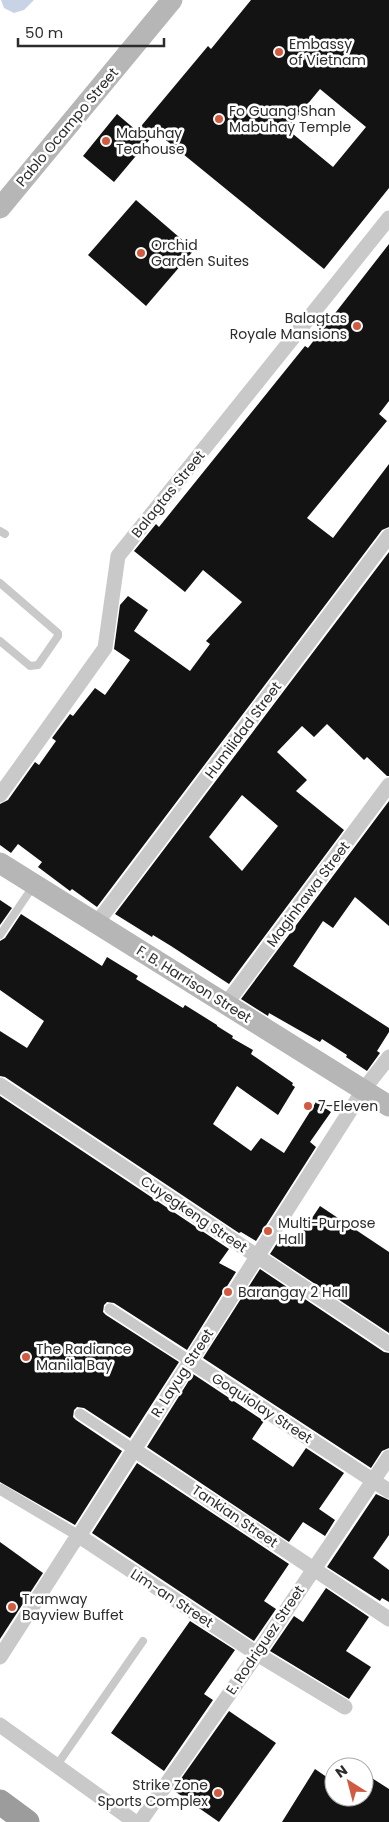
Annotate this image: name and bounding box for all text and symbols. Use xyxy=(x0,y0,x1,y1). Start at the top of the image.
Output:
scale bar xyxy=(18,15,164,47)
text: 50 m xyxy=(25,22,63,43)
place label: Embassy of Vietnam xyxy=(289,34,366,70)
marker: Embassy of Vietnam xyxy=(273,46,285,58)
street label: Pablo Ocampo Street xyxy=(11,63,123,191)
place label: Fo Guang Shan Mabuhay Temple xyxy=(229,101,352,137)
marker: Fo Guang Shan Mabuhay Temple xyxy=(213,113,225,125)
place label: Mabuhay Teahouse xyxy=(116,123,185,159)
marker: Mabuhay Teahouse xyxy=(100,135,112,147)
place label: Orchid Garden Suites xyxy=(151,235,249,271)
marker: Orchid Garden Suites xyxy=(135,247,147,259)
place label: Balagtas Royale Mansions xyxy=(230,308,347,344)
marker: Balagtas Royale Mansions xyxy=(351,320,363,332)
street label: Balagtas Street xyxy=(127,446,209,542)
street label: Humilidad Street xyxy=(200,677,286,783)
street label: Maginhawa Street xyxy=(262,837,354,951)
street label: F. B. Harrison Street xyxy=(133,941,255,1027)
place label: 7-Eleven xyxy=(318,1096,378,1116)
marker: 7-Eleven xyxy=(302,1100,314,1112)
street label: Cuyegkeng Street xyxy=(137,1171,251,1257)
place label: Multi-Purpose Hall xyxy=(278,1213,376,1249)
marker: Multi-Purpose Hall xyxy=(262,1225,274,1237)
place label: Barangay 2 Hall xyxy=(238,1282,348,1302)
marker: Barangay 2 Hall xyxy=(222,1286,234,1298)
street label: R. Layug Street xyxy=(146,1325,218,1421)
place label: The Radiance Manila Bay xyxy=(36,1339,132,1375)
marker: The Radiance Manila Bay xyxy=(20,1351,32,1363)
street label: Goquiolay Street xyxy=(208,1368,316,1448)
street label: Tankian Street xyxy=(188,1480,282,1552)
street label: Lim-an Street xyxy=(127,1564,217,1632)
street label: E. Rodriguez Street xyxy=(221,1581,309,1699)
place label: Tramway Bayview Buffet xyxy=(22,1589,124,1625)
marker: Tramway Bayview Buffet xyxy=(6,1601,18,1613)
north arrow xyxy=(324,1757,374,1807)
text: N xyxy=(331,1760,351,1783)
place label: Strike Zone Sports Complex xyxy=(98,1775,208,1811)
marker: Strike Zone Sports Complex xyxy=(212,1787,224,1799)

